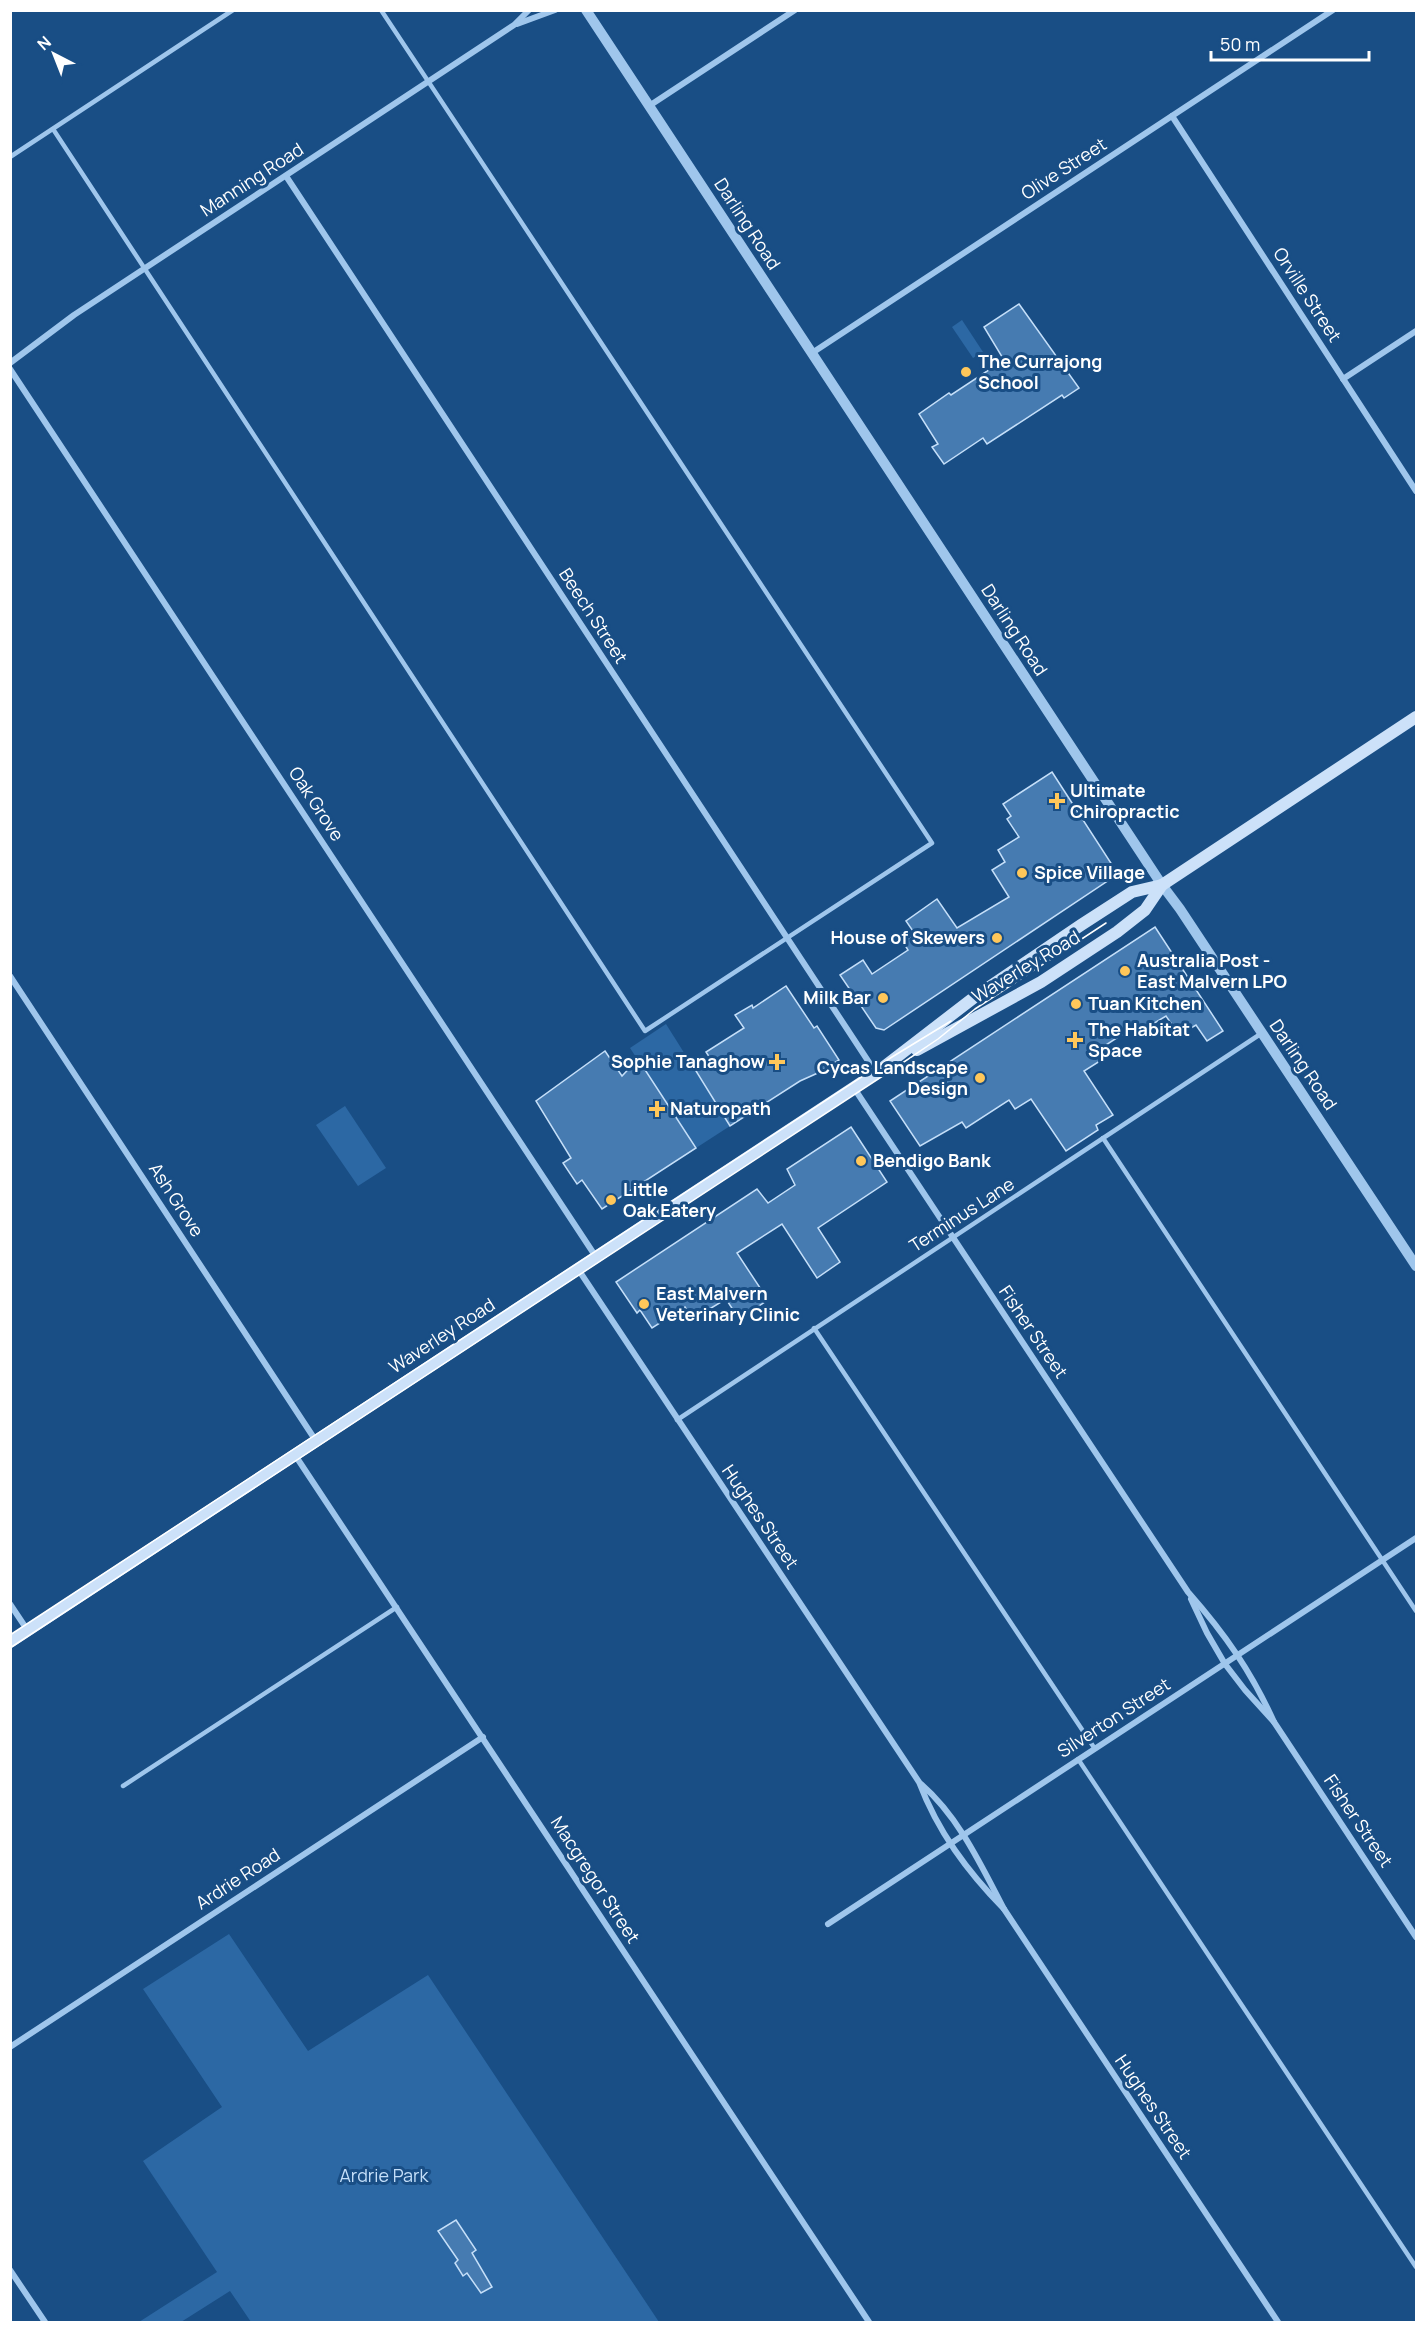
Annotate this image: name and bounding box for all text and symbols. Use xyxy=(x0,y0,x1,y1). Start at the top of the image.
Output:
north arrow xyxy=(24,24,84,84)
scale bar xyxy=(1211,24,1368,62)
text: N xyxy=(32,31,56,55)
text: 50 m xyxy=(1220,32,1260,56)
street label: Olive Street xyxy=(1016,132,1111,205)
street label: Manning Road xyxy=(195,137,308,221)
street label: Darling Road xyxy=(709,173,786,274)
street label: Orville Street xyxy=(1268,243,1347,346)
place label: The Currajong School xyxy=(978,349,1102,394)
marker: The Currajong School xyxy=(959,365,973,379)
street label: Beech Street xyxy=(554,563,634,668)
street label: Darling Road xyxy=(976,579,1053,680)
street label: Oak Grove xyxy=(284,762,350,845)
place label: Ultimate Chiropractic xyxy=(1070,778,1180,823)
marker: Ultimate Chiropractic xyxy=(1048,792,1066,810)
place label: Spice Village xyxy=(1034,860,1145,884)
marker: Spice Village xyxy=(1015,866,1029,880)
street label: Waverley Road xyxy=(967,924,1084,1008)
place label: House of Skewers xyxy=(831,925,985,949)
marker: House of Skewers xyxy=(990,931,1004,945)
place label: Australia Post - East Malvern LPO xyxy=(1137,948,1287,993)
marker: Australia Post - East Malvern LPO xyxy=(1118,964,1132,978)
place label: Milk Bar xyxy=(803,985,871,1009)
marker: Milk Bar xyxy=(876,991,890,1005)
place label: Tuan Kitchen xyxy=(1088,991,1202,1015)
marker: Tuan Kitchen xyxy=(1069,997,1083,1011)
street label: Darling Road xyxy=(1265,1014,1343,1115)
place label: The Habitat Space xyxy=(1088,1017,1190,1062)
marker: The Habitat Space xyxy=(1066,1031,1084,1049)
place label: Sophie Tanaghow xyxy=(611,1049,766,1073)
marker: Sophie Tanaghow xyxy=(770,1055,784,1069)
place label: Cycas Landscape Design xyxy=(817,1055,968,1100)
marker: Cycas Landscape Design xyxy=(973,1071,987,1085)
place label: Naturopath xyxy=(670,1096,771,1120)
marker: Naturopath xyxy=(648,1100,666,1118)
place label: Bendigo Bank xyxy=(873,1148,992,1172)
marker: Bendigo Bank xyxy=(854,1154,868,1168)
street label: Ash Grove xyxy=(144,1158,210,1241)
street label: Terminus Lane xyxy=(904,1171,1019,1257)
place label: Little Oak Eatery xyxy=(623,1177,716,1222)
marker: Little Oak Eatery xyxy=(604,1193,618,1207)
street label: Fisher Street xyxy=(994,1280,1074,1382)
place label: East Malvern Veterinary Clinic xyxy=(656,1281,800,1326)
street label: Waverley Road xyxy=(384,1292,499,1378)
marker: East Malvern Veterinary Clinic xyxy=(637,1297,651,1311)
street label: Hughes Street xyxy=(717,1460,805,1573)
street label: Silverton Street xyxy=(1052,1672,1174,1763)
street label: Fisher Street xyxy=(1319,1769,1399,1871)
street label: Macgregor Street xyxy=(546,1811,646,1948)
street label: Ardrie Road xyxy=(191,1842,284,1914)
street label: Hughes Street xyxy=(1110,2050,1198,2163)
park label: Ardrie Park xyxy=(339,2163,430,2187)

